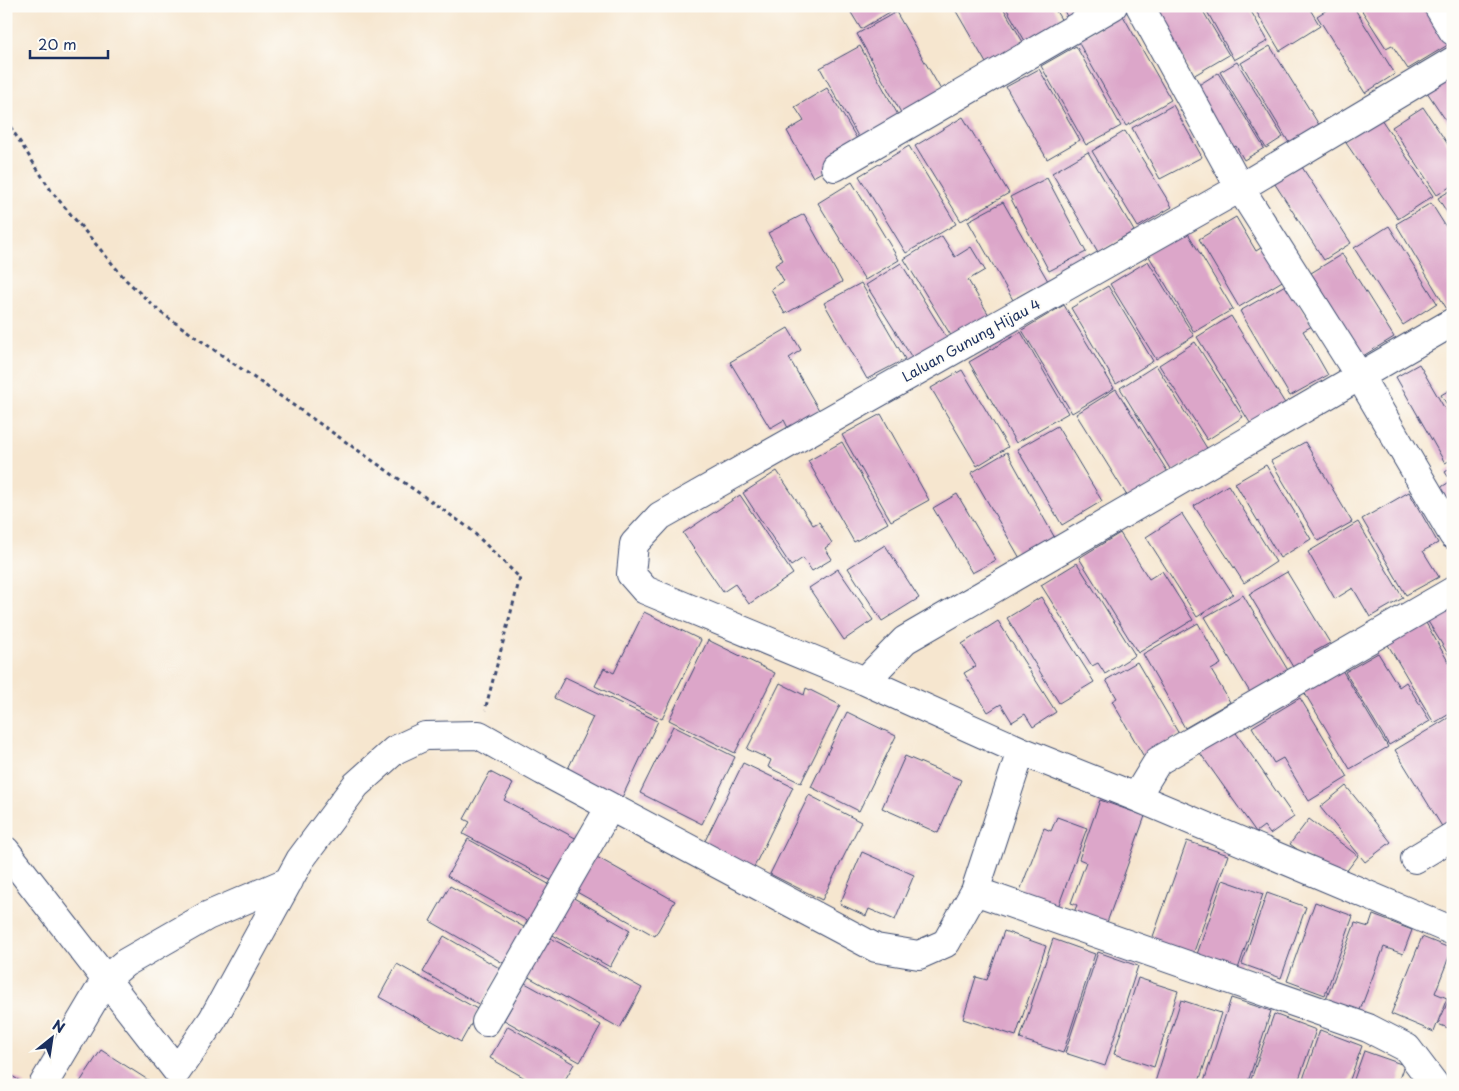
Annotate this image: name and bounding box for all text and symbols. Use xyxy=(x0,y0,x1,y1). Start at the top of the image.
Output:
scale bar xyxy=(30,28,108,60)
text: 20 m xyxy=(38,32,77,55)
street label: Laluan Gunung Hijau 4 xyxy=(898,293,1044,387)
north arrow xyxy=(28,1014,78,1064)
text: N xyxy=(49,1014,69,1038)

